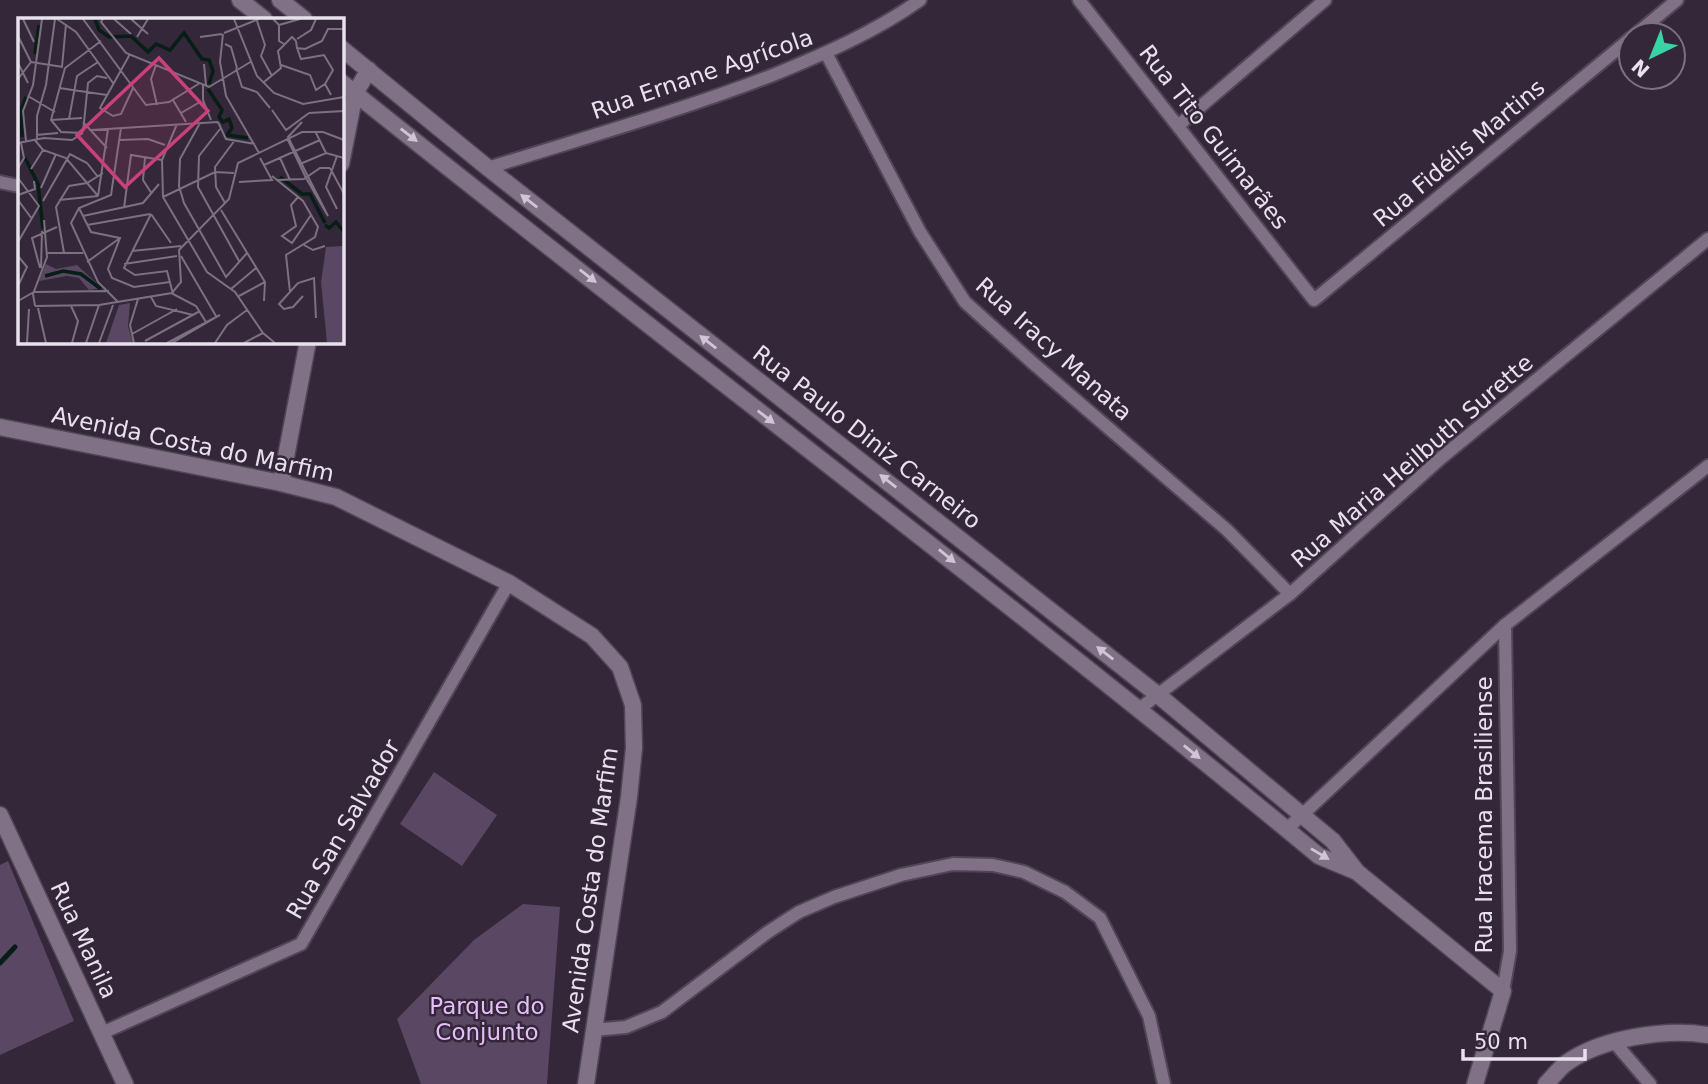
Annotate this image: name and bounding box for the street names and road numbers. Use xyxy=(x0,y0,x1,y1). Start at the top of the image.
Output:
street label: Rua Ernane Agrícola xyxy=(588,24,816,124)
street label: Rua Tito Guimarães xyxy=(1134,40,1294,234)
street label: Rua Fidélis Martins xyxy=(1368,74,1550,232)
street label: Rua Iracy Manata xyxy=(971,272,1137,426)
street label: Rua Paulo Diniz Carneiro xyxy=(748,340,986,534)
street label: Rua Maria Heilbuth Surette xyxy=(1286,349,1538,573)
street label: Avenida Costa do Marfim xyxy=(49,401,337,487)
street label: Rua Iracema Brasiliense xyxy=(1471,676,1497,954)
street label: Rua San Salvador xyxy=(281,734,405,923)
street label: Avenida Costa do Marfim xyxy=(557,746,623,1034)
street label: Rua Manila xyxy=(46,877,122,1003)

